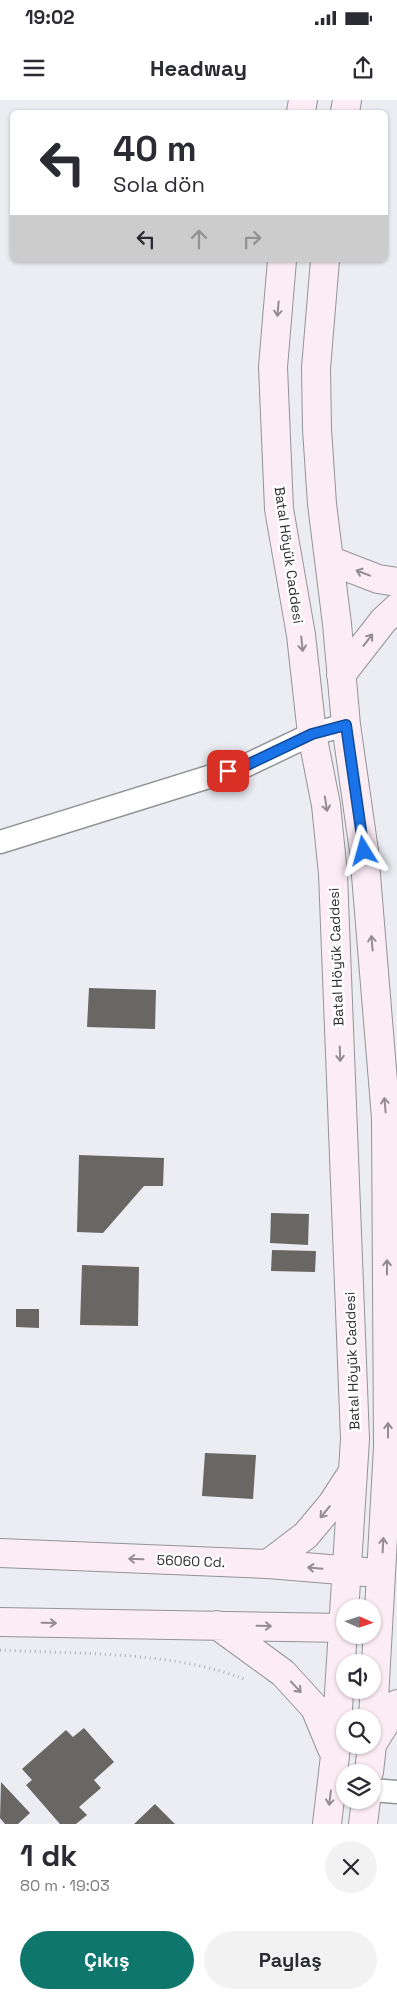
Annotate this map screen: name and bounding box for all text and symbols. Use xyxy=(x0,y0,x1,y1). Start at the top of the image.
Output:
text: 19:02 xyxy=(25,5,75,30)
icon: menu xyxy=(20,54,48,82)
text: Headway xyxy=(150,54,247,82)
icon: share xyxy=(349,54,377,82)
text: 40 m xyxy=(113,127,197,171)
icon: left xyxy=(30,130,95,195)
text: Sola dön xyxy=(113,170,205,198)
icon: left xyxy=(132,225,160,253)
icon: ahead xyxy=(185,225,213,253)
icon: right xyxy=(238,225,266,253)
one-way arrow xyxy=(274,300,283,316)
street label: Batal Höyük Caddesi xyxy=(270,485,308,625)
one-way arrow xyxy=(356,568,371,577)
one-way arrow xyxy=(363,633,373,647)
one-way arrow xyxy=(297,636,307,652)
pin xyxy=(207,750,249,792)
icon: arrive xyxy=(214,757,242,785)
one-way arrow xyxy=(321,796,331,812)
position arrow xyxy=(337,824,389,876)
street label: Batal Höyük Caddesi xyxy=(325,888,347,1026)
one-way arrow xyxy=(367,935,376,951)
one-way arrow xyxy=(335,1046,344,1062)
one-way arrow xyxy=(380,1097,390,1113)
one-way arrow xyxy=(382,1260,392,1276)
street label: Batal Höyük Caddesi xyxy=(341,1292,363,1430)
one-way arrow xyxy=(383,1422,393,1438)
one-way arrow xyxy=(320,1505,331,1518)
one-way arrow xyxy=(379,1537,388,1553)
street label: 56060 Cd. xyxy=(156,1551,226,1571)
one-way arrow xyxy=(128,1554,144,1563)
one-way arrow xyxy=(308,1563,324,1573)
north arrow xyxy=(336,1599,381,1644)
map controls xyxy=(336,1599,381,1809)
one-way arrow xyxy=(40,1618,56,1628)
one-way arrow xyxy=(255,1621,271,1631)
button: sound xyxy=(336,1654,381,1699)
one-way arrow xyxy=(290,1681,302,1694)
button: search xyxy=(336,1709,381,1754)
button: layers xyxy=(336,1764,381,1809)
one-way arrow xyxy=(325,1790,335,1806)
text: 1 dk xyxy=(20,1836,77,1875)
button: close xyxy=(325,1841,377,1893)
text: 80 m · 19:03 xyxy=(20,1875,110,1896)
button: Çıkış xyxy=(20,1931,194,1989)
button: Paylaş xyxy=(204,1931,377,1989)

